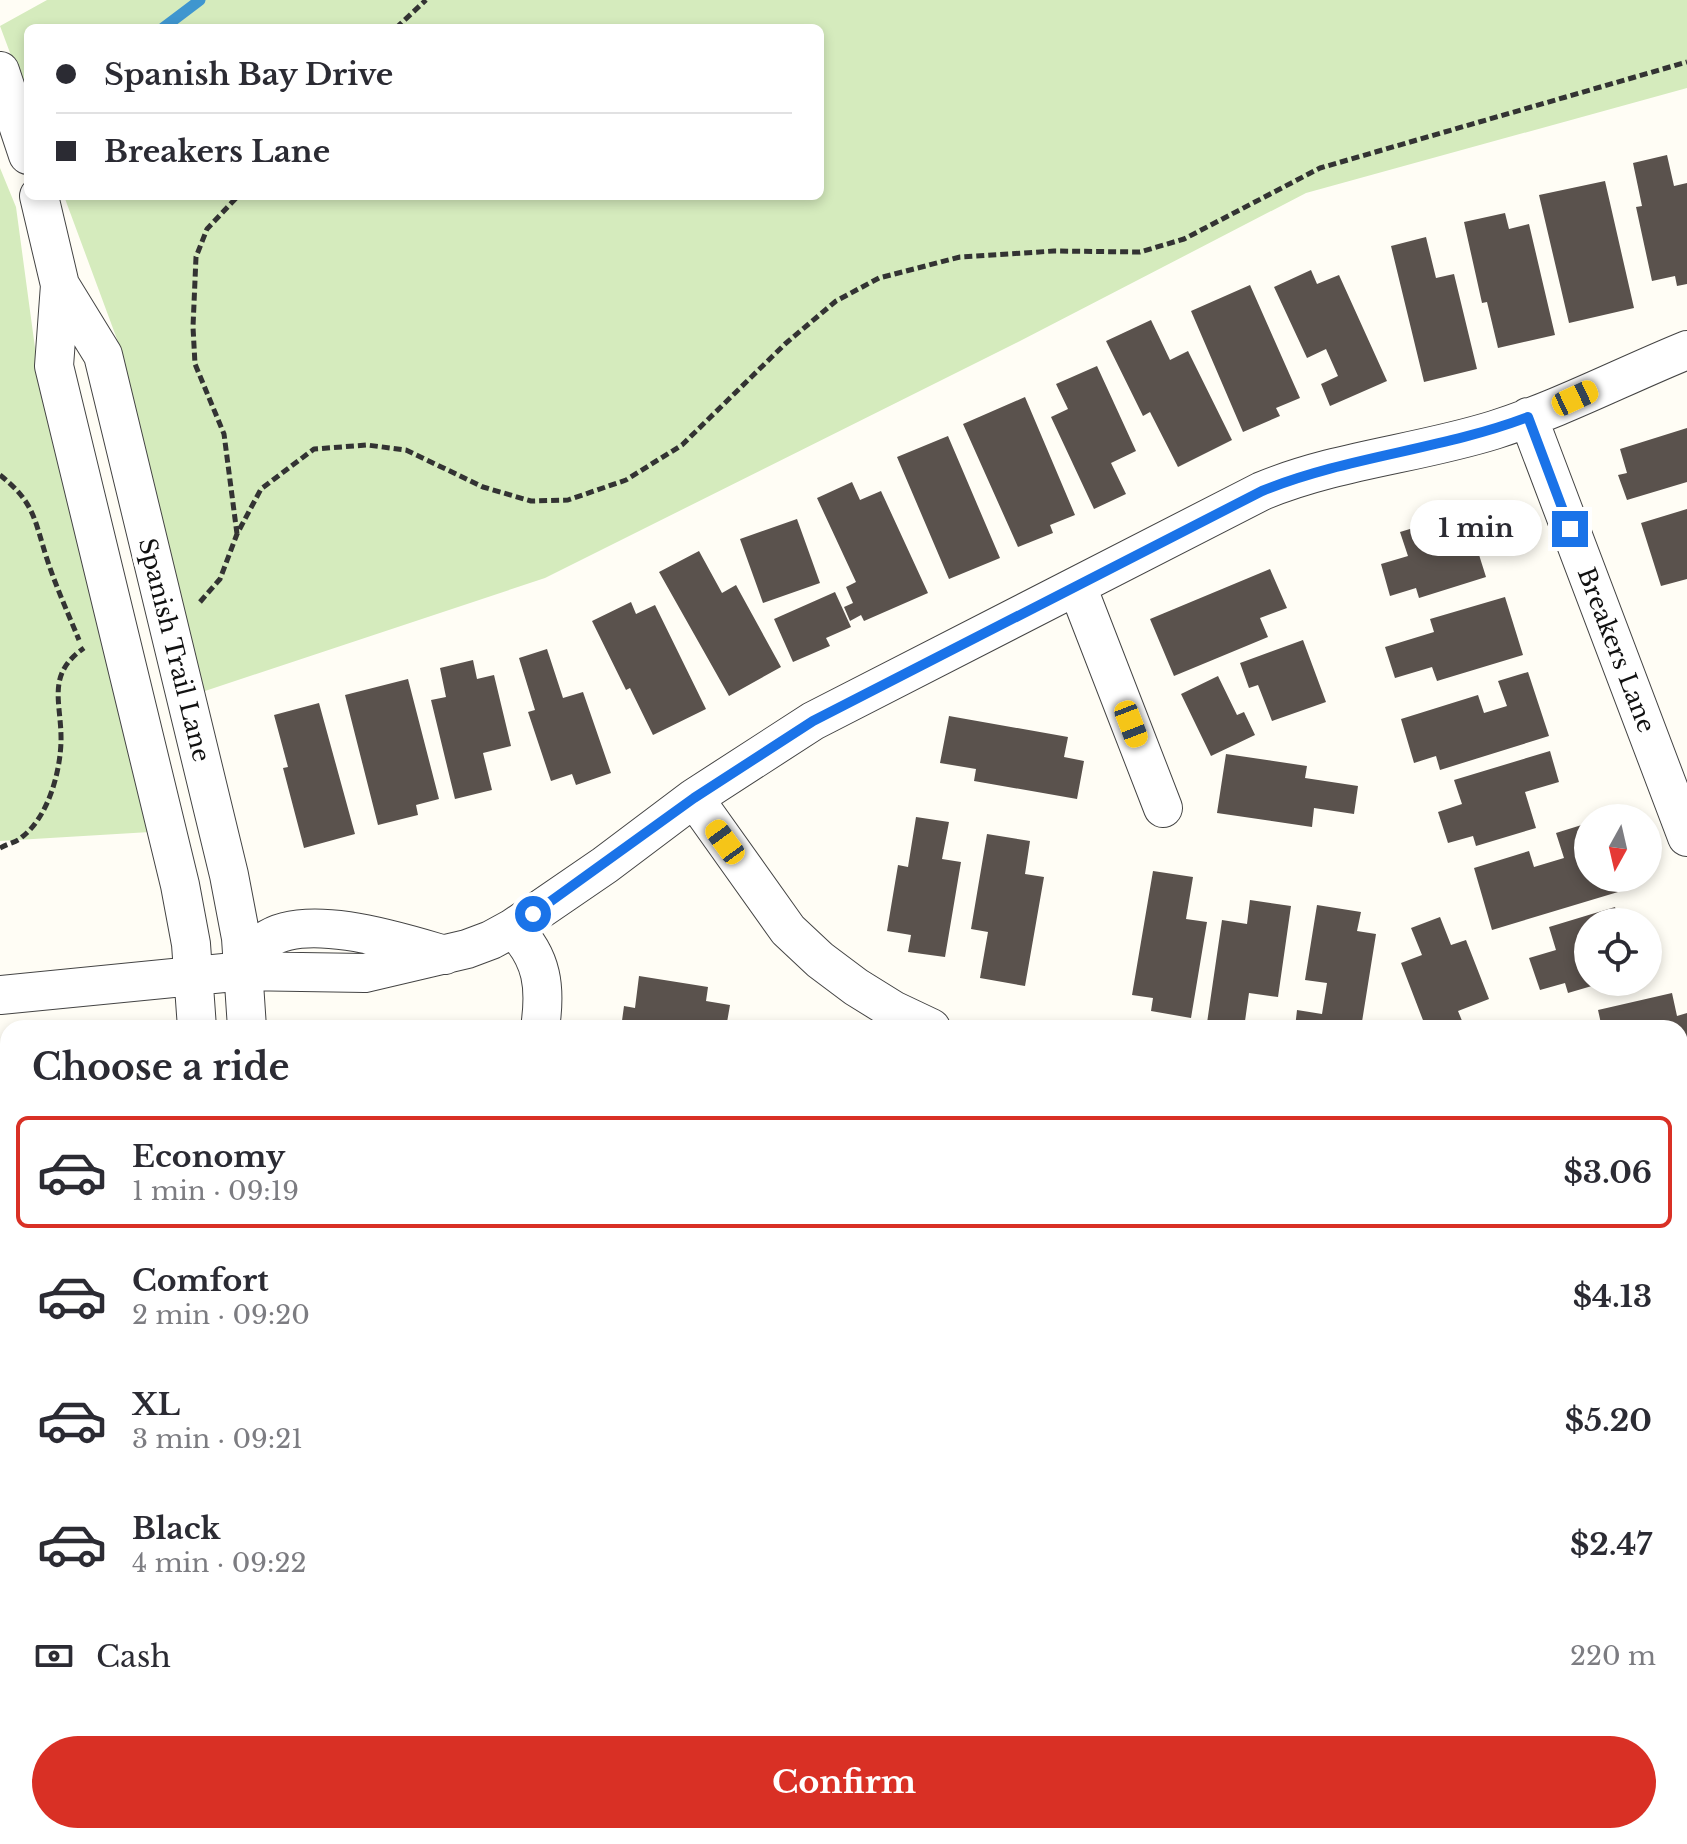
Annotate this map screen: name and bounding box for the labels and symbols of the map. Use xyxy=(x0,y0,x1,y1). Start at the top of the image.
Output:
car xyxy=(1548,377,1602,419)
callout: 1 min xyxy=(1410,501,1542,557)
route end xyxy=(1552,511,1588,547)
street label: Spanish Trail Lane xyxy=(133,535,216,765)
street label: Breakers Lane xyxy=(1572,563,1661,737)
car xyxy=(1111,697,1151,751)
north arrow xyxy=(1574,804,1662,892)
car xyxy=(701,816,749,868)
route start xyxy=(515,896,551,932)

